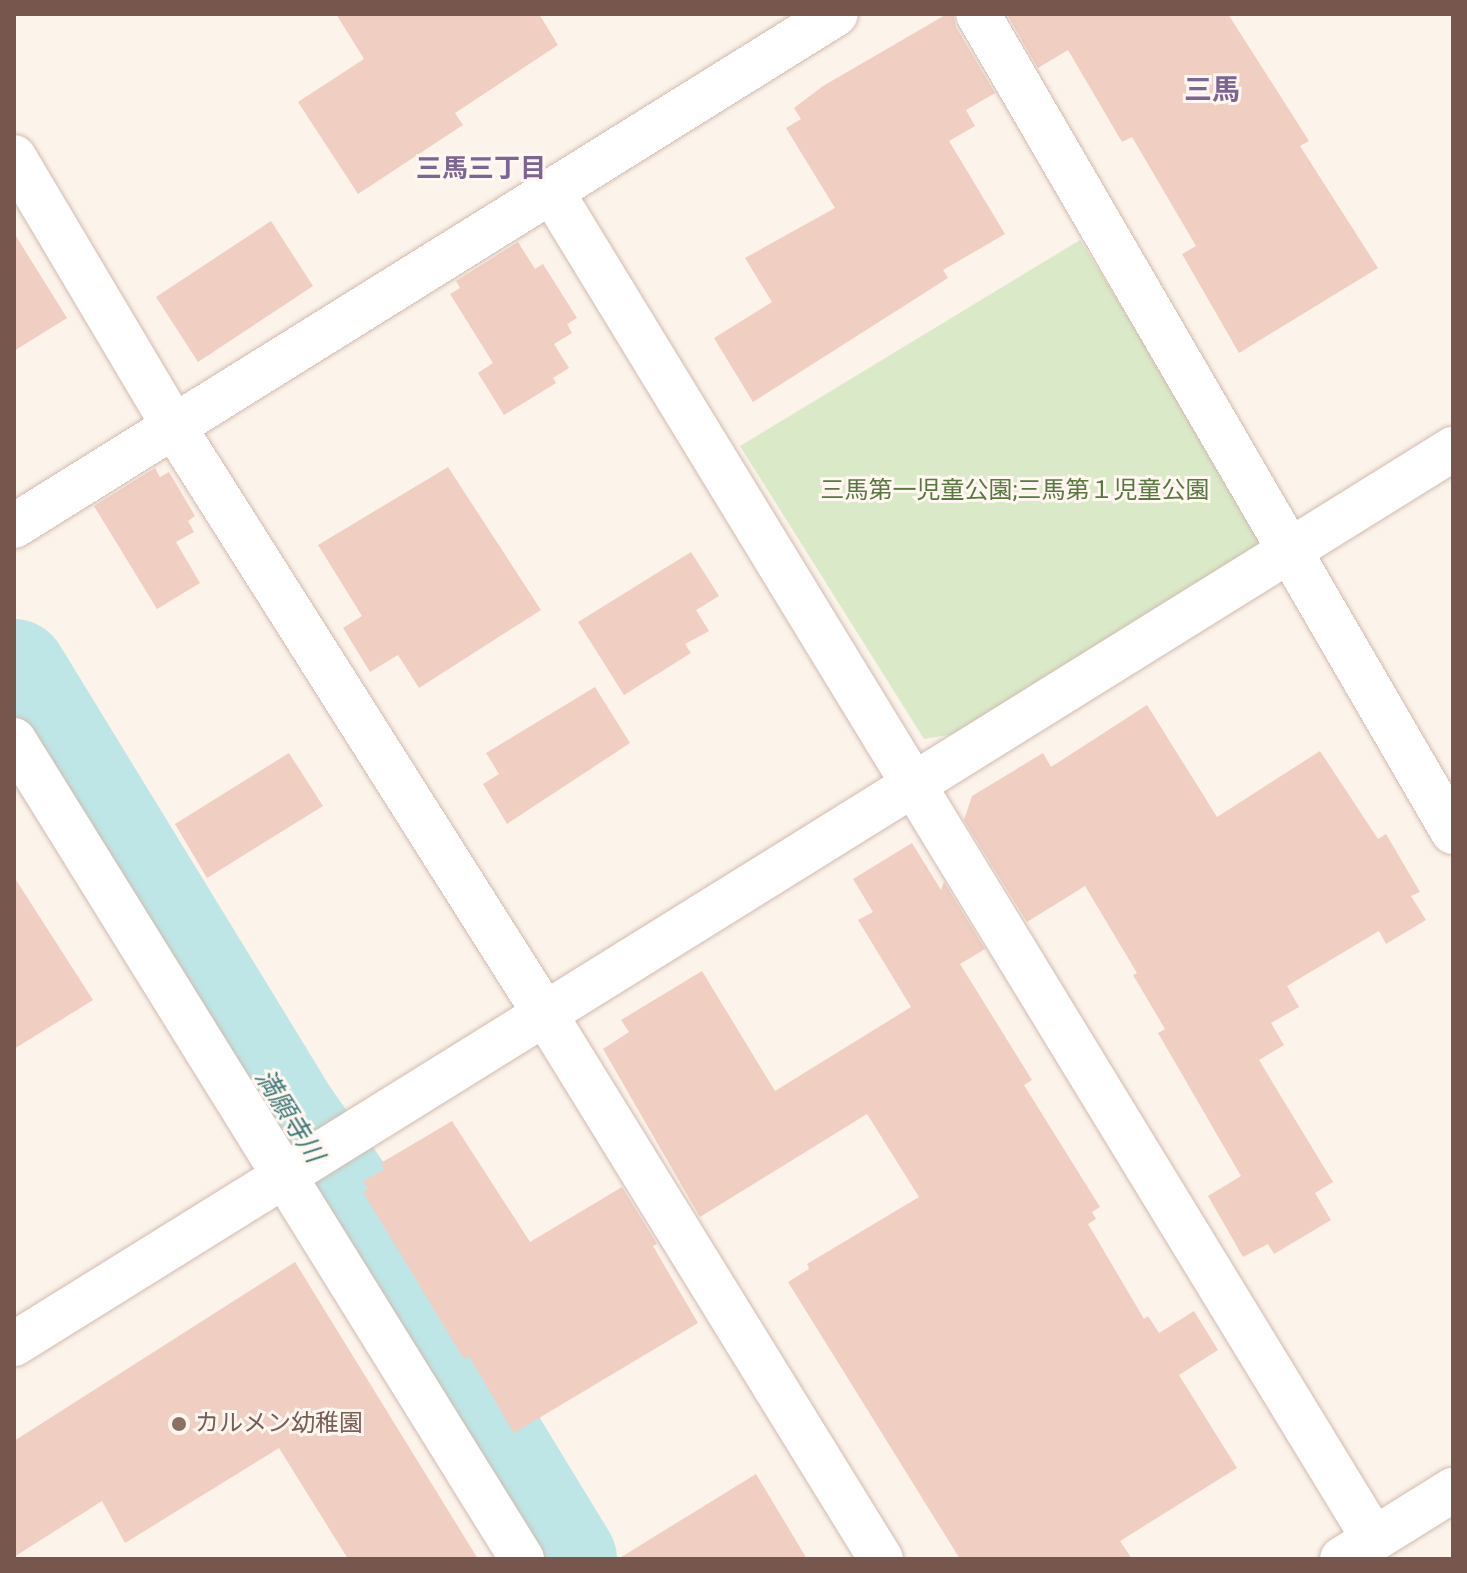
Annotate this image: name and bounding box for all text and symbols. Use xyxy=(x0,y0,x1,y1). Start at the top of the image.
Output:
district label: 三馬 xyxy=(1184,73,1240,107)
district label: 三馬三丁目 xyxy=(416,153,546,185)
park label: 三馬第一児童公園;三馬第１児童公園 xyxy=(821,477,1209,505)
water label: 満願寺川 xyxy=(248,1064,330,1168)
place label: カルメン幼稚園 xyxy=(195,1410,363,1438)
marker: カルメン幼稚園 xyxy=(170,1415,188,1433)

